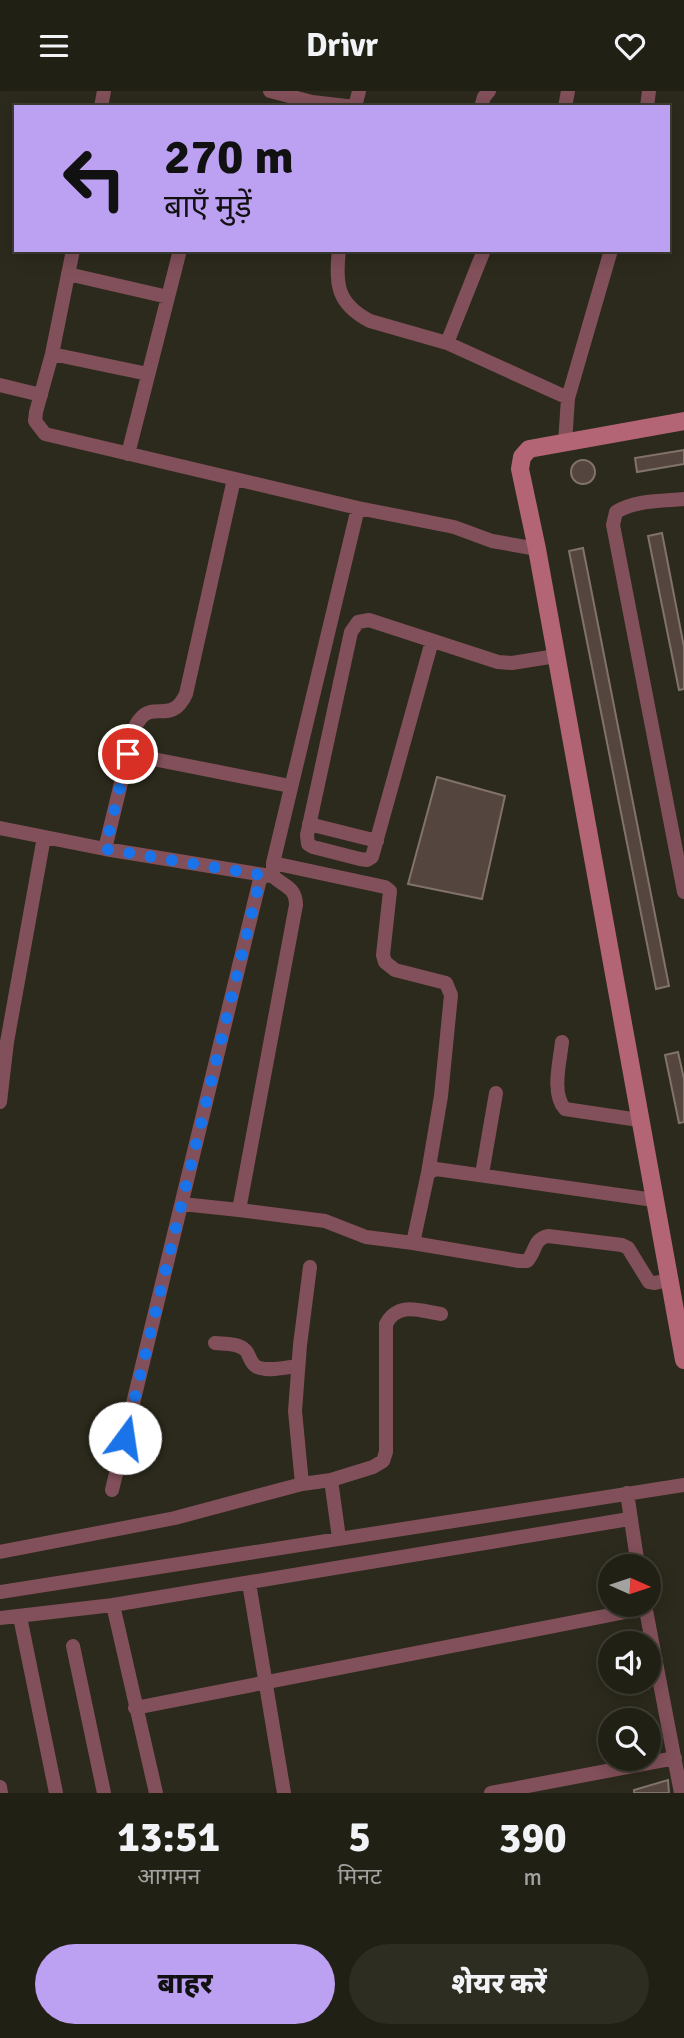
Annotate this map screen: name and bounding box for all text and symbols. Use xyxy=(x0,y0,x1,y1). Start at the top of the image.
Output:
text: Drivr xyxy=(306,26,378,65)
icon: menu xyxy=(35,27,73,65)
icon: heart xyxy=(611,27,649,65)
text: 270 m xyxy=(164,127,294,187)
icon: left xyxy=(49,133,140,224)
text: बाएँ मुड़ें xyxy=(164,187,252,226)
pin xyxy=(98,724,158,784)
icon: arrive xyxy=(109,735,147,773)
position arrow xyxy=(88,1401,162,1475)
north arrow xyxy=(598,1554,662,1617)
map controls xyxy=(598,1554,661,1771)
button: sound xyxy=(598,1631,661,1694)
button: search xyxy=(598,1708,661,1771)
text: 13:51 xyxy=(117,1812,220,1863)
text: 5 xyxy=(348,1812,371,1863)
text: 390 xyxy=(499,1813,567,1864)
text: आगमन xyxy=(137,1862,200,1891)
text: मिनट xyxy=(337,1862,382,1891)
text: m xyxy=(524,1863,542,1892)
button: बाहर xyxy=(35,1944,335,2024)
button: शेयर करें xyxy=(349,1944,649,2024)

